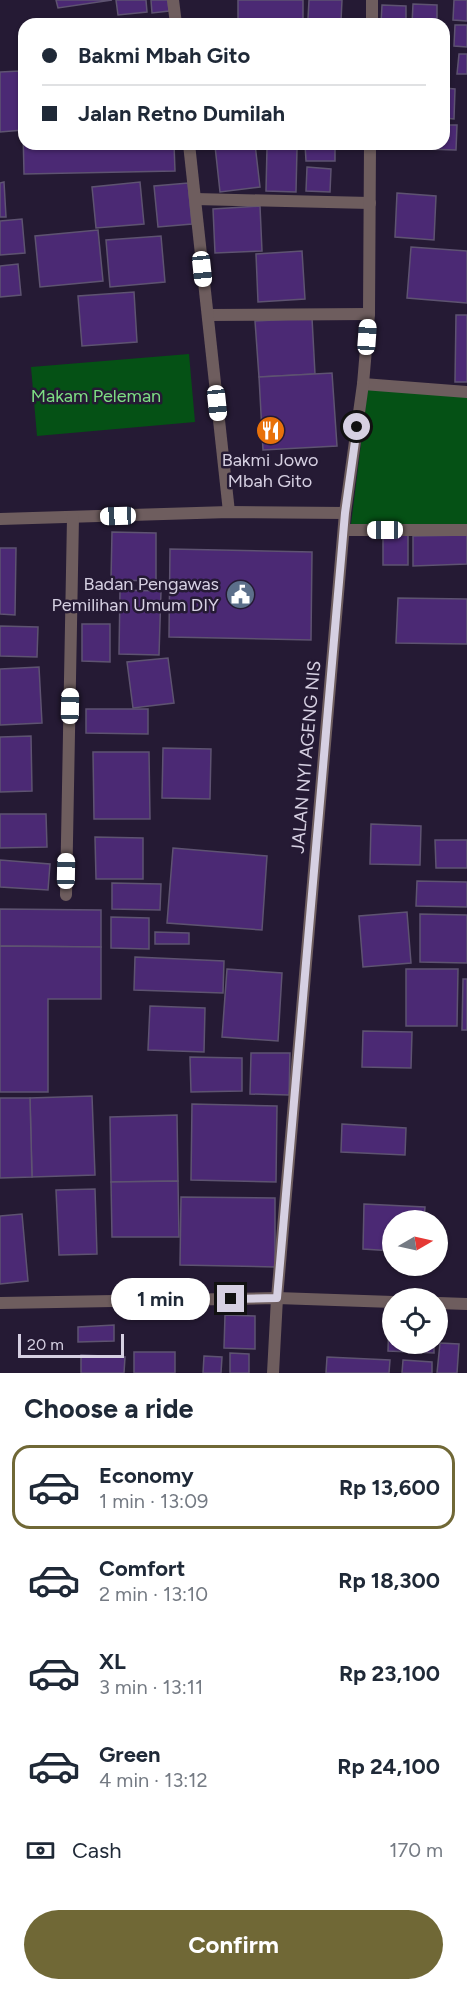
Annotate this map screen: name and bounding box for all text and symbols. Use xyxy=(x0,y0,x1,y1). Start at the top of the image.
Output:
text: Bakmi Mbah Gito xyxy=(78,42,250,69)
text: Jalan Retno Dumilah xyxy=(78,100,285,127)
car xyxy=(191,250,213,288)
car xyxy=(357,318,377,356)
car xyxy=(206,384,228,422)
park label: Makam Peleman xyxy=(31,385,161,407)
route start xyxy=(343,413,370,440)
restaurant icon: Bakmi Jowo Mbah Gito xyxy=(254,415,286,447)
place label: Bakmi Jowo Mbah Gito xyxy=(222,449,318,492)
car xyxy=(100,506,136,526)
car xyxy=(367,521,403,539)
place label: Badan Pengawas Pemilihan Umum DIY xyxy=(52,573,219,616)
public building icon: Badan Pengawas Pemilihan Umum DIY xyxy=(224,578,256,610)
street label: JALAN NYI AGENG NIS xyxy=(287,660,325,854)
car xyxy=(61,688,79,724)
car xyxy=(57,853,75,889)
north arrow xyxy=(382,1210,448,1276)
map controls xyxy=(382,1210,448,1354)
callout: 1 min xyxy=(111,1278,210,1320)
route end xyxy=(217,1285,244,1312)
text: 1 min xyxy=(137,1287,184,1311)
button: locate xyxy=(382,1288,448,1354)
scale bar xyxy=(18,1331,124,1358)
text: 20 m xyxy=(27,1335,64,1354)
text: Choose a ride xyxy=(24,1392,193,1425)
icon: car xyxy=(27,1460,81,1514)
text: Economy xyxy=(99,1462,194,1489)
text: Rp 13,600 xyxy=(339,1474,440,1501)
text: 1 min · 13:09 xyxy=(99,1489,208,1513)
icon: car xyxy=(27,1553,81,1607)
text: Comfort xyxy=(99,1555,185,1582)
text: Rp 18,300 xyxy=(338,1567,440,1594)
text: 2 min · 13:10 xyxy=(99,1582,208,1606)
icon: car xyxy=(27,1646,81,1700)
text: XL xyxy=(99,1648,126,1675)
text: Rp 23,100 xyxy=(339,1660,440,1687)
text: 3 min · 13:11 xyxy=(99,1675,203,1699)
icon: car xyxy=(27,1739,81,1793)
text: Green xyxy=(99,1741,161,1768)
text: Rp 24,100 xyxy=(337,1753,440,1780)
text: 4 min · 13:12 xyxy=(99,1768,208,1792)
icon: cash xyxy=(24,1834,57,1867)
text: Cash xyxy=(72,1837,122,1864)
text: 170 m xyxy=(389,1838,443,1862)
button: Confirm xyxy=(24,1910,443,1979)

